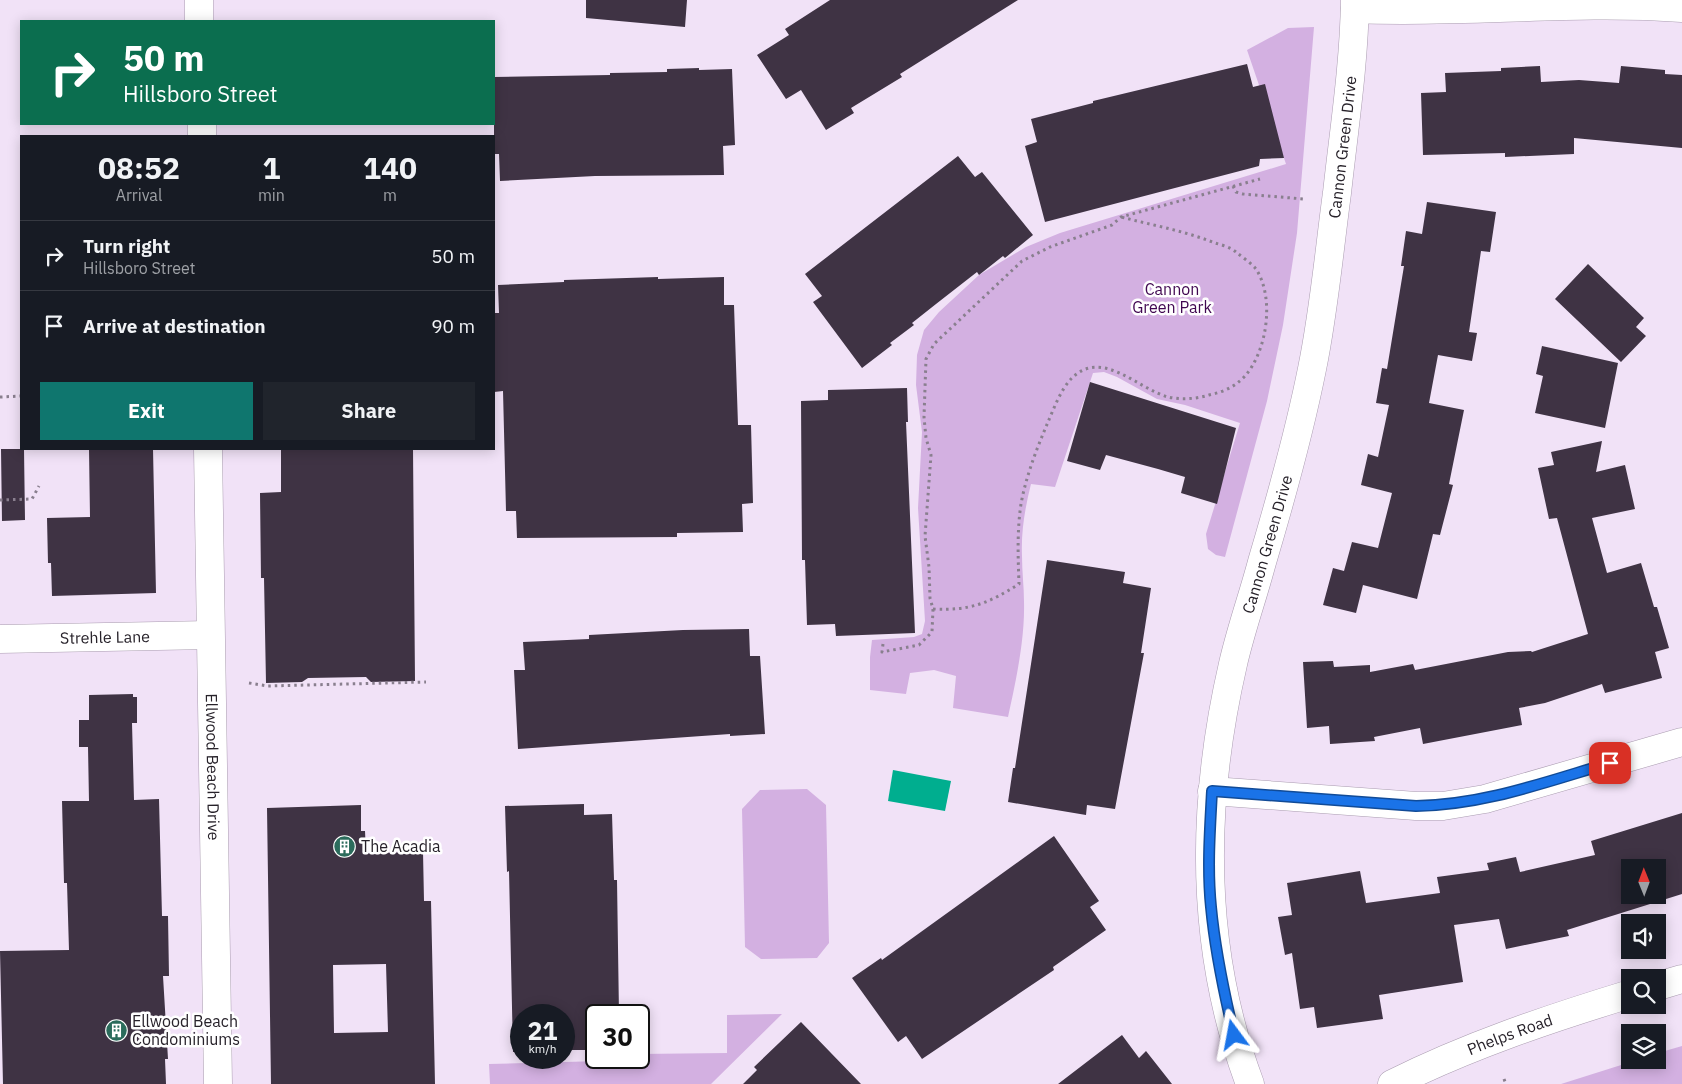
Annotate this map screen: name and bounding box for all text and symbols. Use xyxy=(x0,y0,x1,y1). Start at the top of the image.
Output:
text: 50 m xyxy=(123,35,205,81)
icon: right xyxy=(40,40,105,105)
street label: Cannon Green Drive xyxy=(1324,75,1360,219)
text: Hillsboro Street xyxy=(123,79,278,108)
text: 08:52 xyxy=(98,148,180,187)
text: 1 xyxy=(262,148,280,187)
text: 140 xyxy=(363,148,417,187)
text: Arrival xyxy=(116,185,162,205)
text: min xyxy=(258,185,285,205)
text: m xyxy=(383,185,397,205)
text: Turn right xyxy=(83,234,170,258)
icon: right xyxy=(40,242,68,270)
text: 50 m xyxy=(431,244,475,268)
text: Hillsboro Street xyxy=(83,258,195,278)
park label: Cannon Green Park xyxy=(1132,279,1212,317)
icon: arrive xyxy=(40,312,68,340)
text: Arrive at destination xyxy=(83,314,266,338)
text: 90 m xyxy=(431,314,475,338)
button: Exit xyxy=(40,382,253,440)
button: Share xyxy=(263,382,475,440)
street label: Cannon Green Drive xyxy=(1237,473,1296,616)
street label: Strehle Lane xyxy=(60,626,150,648)
street label: Ellwood Beach Drive xyxy=(202,693,224,841)
pin xyxy=(1589,742,1631,784)
icon: arrive xyxy=(1596,749,1624,777)
building icon: The Acadia xyxy=(333,834,357,858)
place label: The Acadia xyxy=(361,836,441,856)
north arrow xyxy=(1621,859,1666,904)
map controls xyxy=(1621,859,1666,1069)
button: sound xyxy=(1621,914,1666,959)
button: search xyxy=(1621,969,1666,1014)
speed limit sign: 30 xyxy=(585,1004,650,1069)
position arrow xyxy=(1207,1008,1259,1060)
street label: Phelps Road xyxy=(1464,1009,1555,1059)
place label: Ellwood Beach Condominiums xyxy=(132,1011,240,1049)
text: 21 xyxy=(527,1014,558,1047)
building icon: Ellwood Beach Condominiums xyxy=(104,1018,128,1042)
button: layers xyxy=(1621,1024,1666,1069)
text: km/h xyxy=(528,1041,557,1056)

